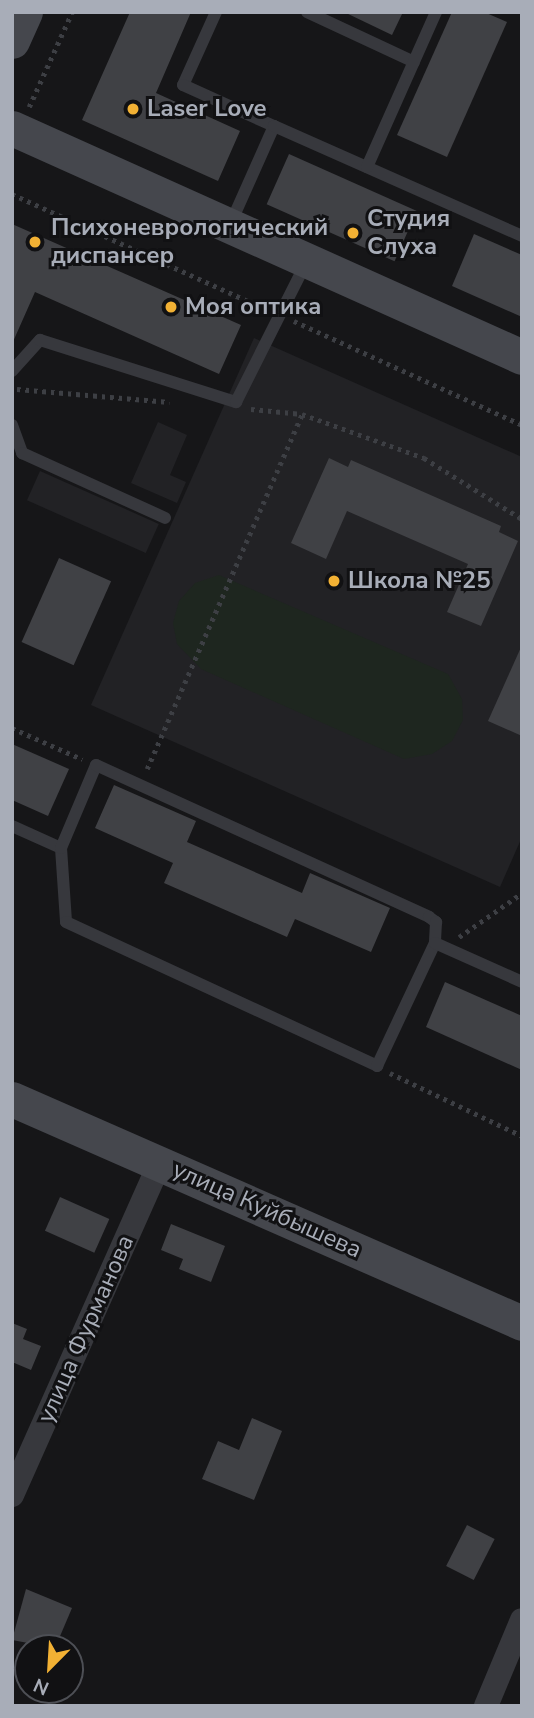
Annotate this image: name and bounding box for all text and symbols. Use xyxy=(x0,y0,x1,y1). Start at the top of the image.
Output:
place label: Laser Love xyxy=(147,95,267,123)
marker: Laser Love xyxy=(125,101,141,117)
place label: Студия Слуха xyxy=(367,205,450,261)
place label: Психоневрологический диспансер xyxy=(51,214,328,270)
marker: Студия Слуха xyxy=(345,225,361,241)
marker: Психоневрологический диспансер xyxy=(25,232,45,252)
place label: Моя оптика xyxy=(185,293,321,321)
marker: Моя оптика xyxy=(163,299,179,315)
place label: Школа №25 xyxy=(348,567,491,595)
marker: Школа №25 xyxy=(326,573,342,589)
street label: улица Куйбышева xyxy=(168,1155,366,1265)
street label: улица Фурманова xyxy=(32,1231,140,1427)
north arrow xyxy=(14,1634,84,1704)
text: N xyxy=(29,1672,53,1701)

